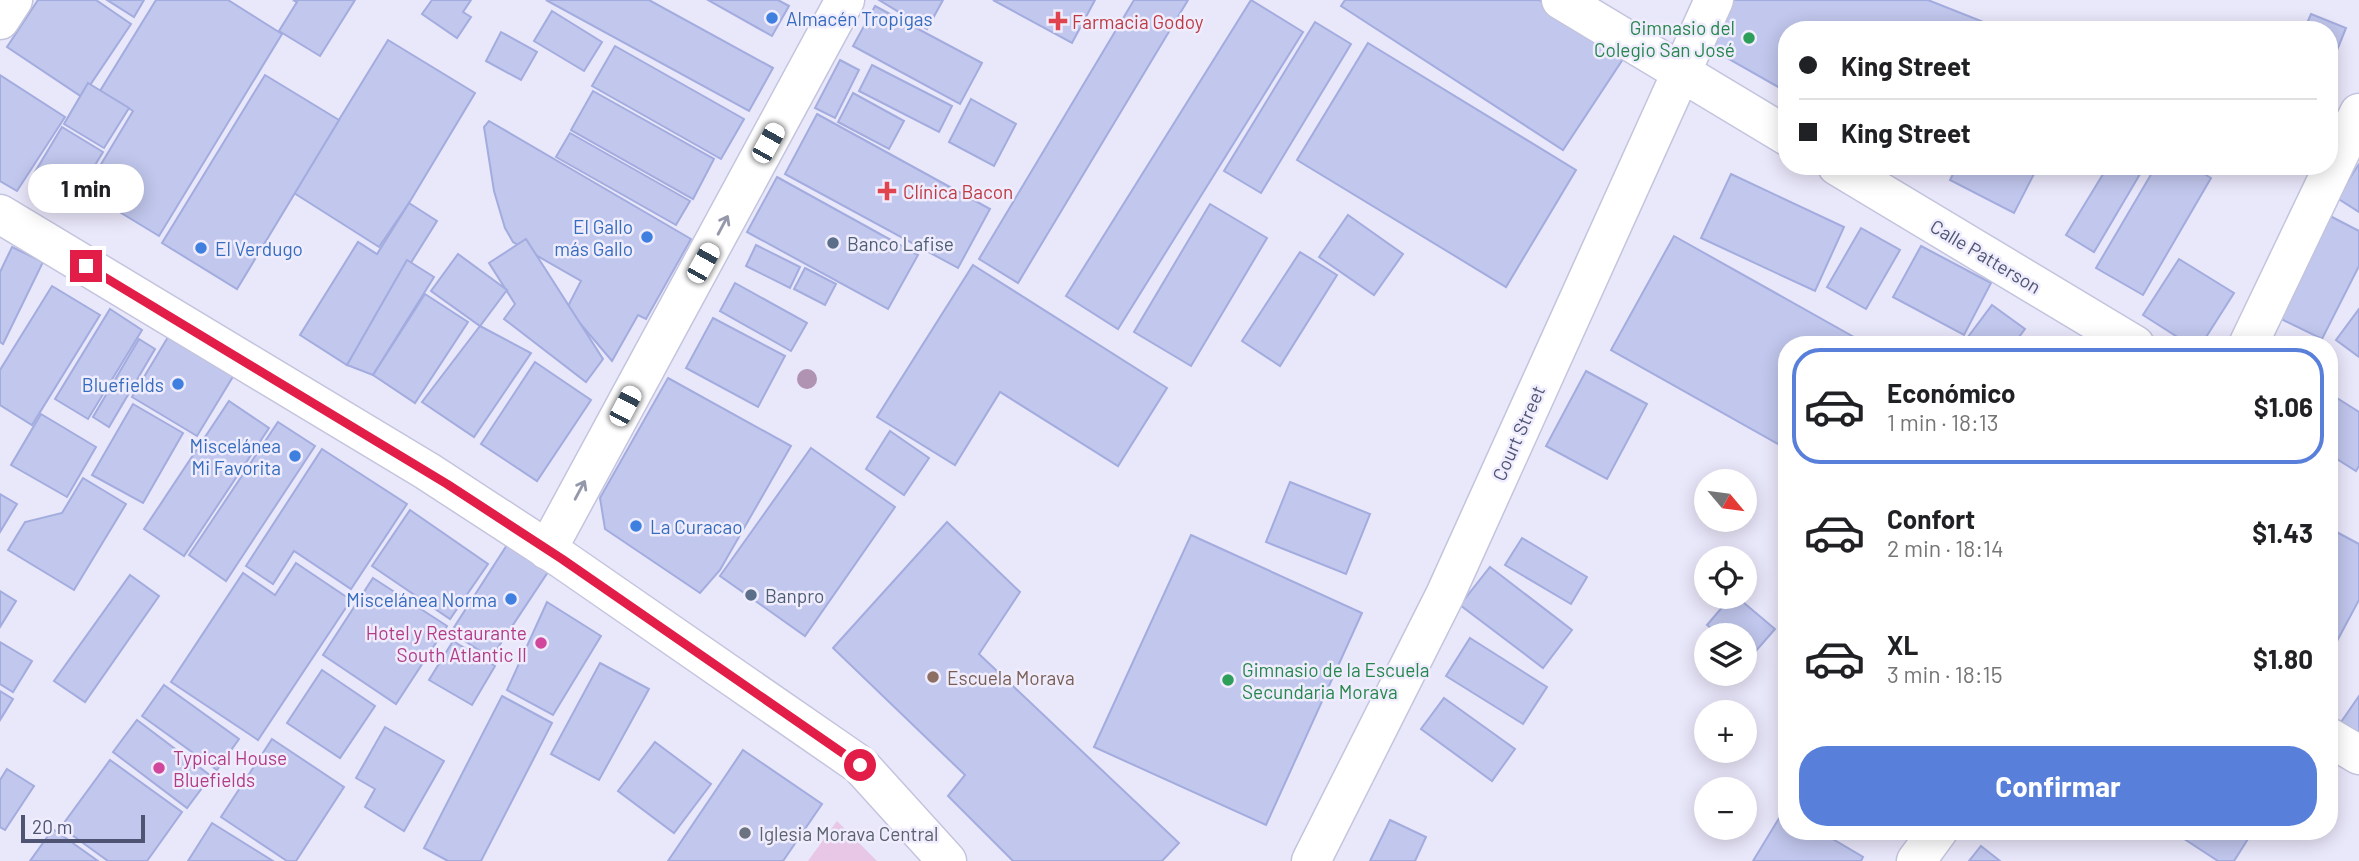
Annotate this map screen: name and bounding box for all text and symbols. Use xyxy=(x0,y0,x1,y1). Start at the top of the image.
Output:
place label: Almacén Tropigas xyxy=(786,7,933,30)
marker: Almacén Tropigas xyxy=(764,10,780,26)
place label: Farmacia Godoy xyxy=(1072,10,1204,33)
marker: Farmacia Godoy xyxy=(1050,13,1066,29)
place label: Gimnasio del Colegio San José xyxy=(1594,16,1735,61)
marker: Gimnasio del Colegio San José xyxy=(1741,30,1757,46)
text: King Street xyxy=(1841,50,1971,81)
text: King Street xyxy=(1841,117,1971,148)
car xyxy=(749,120,788,166)
callout: 1 min xyxy=(28,164,144,214)
text: 1 min xyxy=(61,174,111,202)
place label: Clínica Bacon xyxy=(903,180,1013,203)
marker: Clínica Bacon xyxy=(877,181,897,201)
street label: Calle Patterson xyxy=(1927,214,2045,298)
place label: El Gallo más Gallo xyxy=(554,215,633,260)
one-way arrow xyxy=(717,215,731,236)
marker: El Gallo más Gallo xyxy=(639,229,655,245)
place label: Banco Lafise xyxy=(847,232,954,255)
marker: Banco Lafise xyxy=(825,235,841,251)
place label: El Verdugo xyxy=(215,237,303,260)
marker: El Verdugo xyxy=(193,240,209,256)
car xyxy=(684,240,723,286)
route end xyxy=(70,250,102,282)
place label: Bluefields xyxy=(82,373,164,396)
icon: car xyxy=(1803,375,1866,438)
marker: Bluefields xyxy=(170,376,186,392)
text: Económico xyxy=(1887,377,2016,408)
street label: Court Street xyxy=(1487,382,1549,484)
car xyxy=(606,383,645,429)
text: $1.06 xyxy=(2254,391,2313,422)
text: 1 min · 18:13 xyxy=(1887,408,1999,436)
place label: Miscelánea Mi Favorita xyxy=(190,434,281,479)
marker: Miscelánea Mi Favorita xyxy=(287,448,303,464)
north arrow xyxy=(1694,469,1757,532)
map controls xyxy=(1694,469,1757,840)
one-way arrow xyxy=(573,480,587,500)
icon: car xyxy=(1803,501,1866,564)
text: Confort xyxy=(1887,503,1975,534)
place label: La Curacao xyxy=(650,515,743,538)
text: $1.43 xyxy=(2252,517,2313,548)
marker: La Curacao xyxy=(628,518,644,534)
text: 2 min · 18:14 xyxy=(1887,534,2004,562)
button: locate xyxy=(1694,546,1757,609)
place label: Banpro xyxy=(765,584,824,607)
marker: Banpro xyxy=(743,587,759,603)
place label: Miscelánea Norma xyxy=(346,588,497,611)
marker: Miscelánea Norma xyxy=(503,591,519,607)
place label: Hotel y Restaurante South Atlantic II xyxy=(366,621,527,666)
button: layers xyxy=(1694,623,1757,686)
icon: car xyxy=(1803,627,1866,690)
text: XL xyxy=(1887,629,1918,660)
marker: Hotel y Restaurante South Atlantic II xyxy=(533,635,549,651)
text: $1.80 xyxy=(2253,643,2313,674)
place label: Gimnasio de la Escuela Secundaria Morava xyxy=(1242,658,1429,703)
text: 3 min · 18:15 xyxy=(1887,660,2002,688)
place label: Escuela Morava xyxy=(947,666,1075,689)
marker: Escuela Morava xyxy=(925,669,941,685)
marker: Gimnasio de la Escuela Secundaria Morava xyxy=(1220,672,1236,688)
button: + xyxy=(1694,700,1757,763)
place label: Typical House Bluefields xyxy=(173,746,287,791)
button: Confirmar xyxy=(1799,746,2317,826)
route start xyxy=(844,749,876,781)
marker: Typical House Bluefields xyxy=(151,760,167,776)
button: − xyxy=(1694,777,1757,840)
scale bar xyxy=(21,812,145,844)
text: 20 m xyxy=(32,815,72,838)
place label: Iglesia Morava Central xyxy=(759,822,938,845)
marker: Iglesia Morava Central xyxy=(737,825,753,841)

